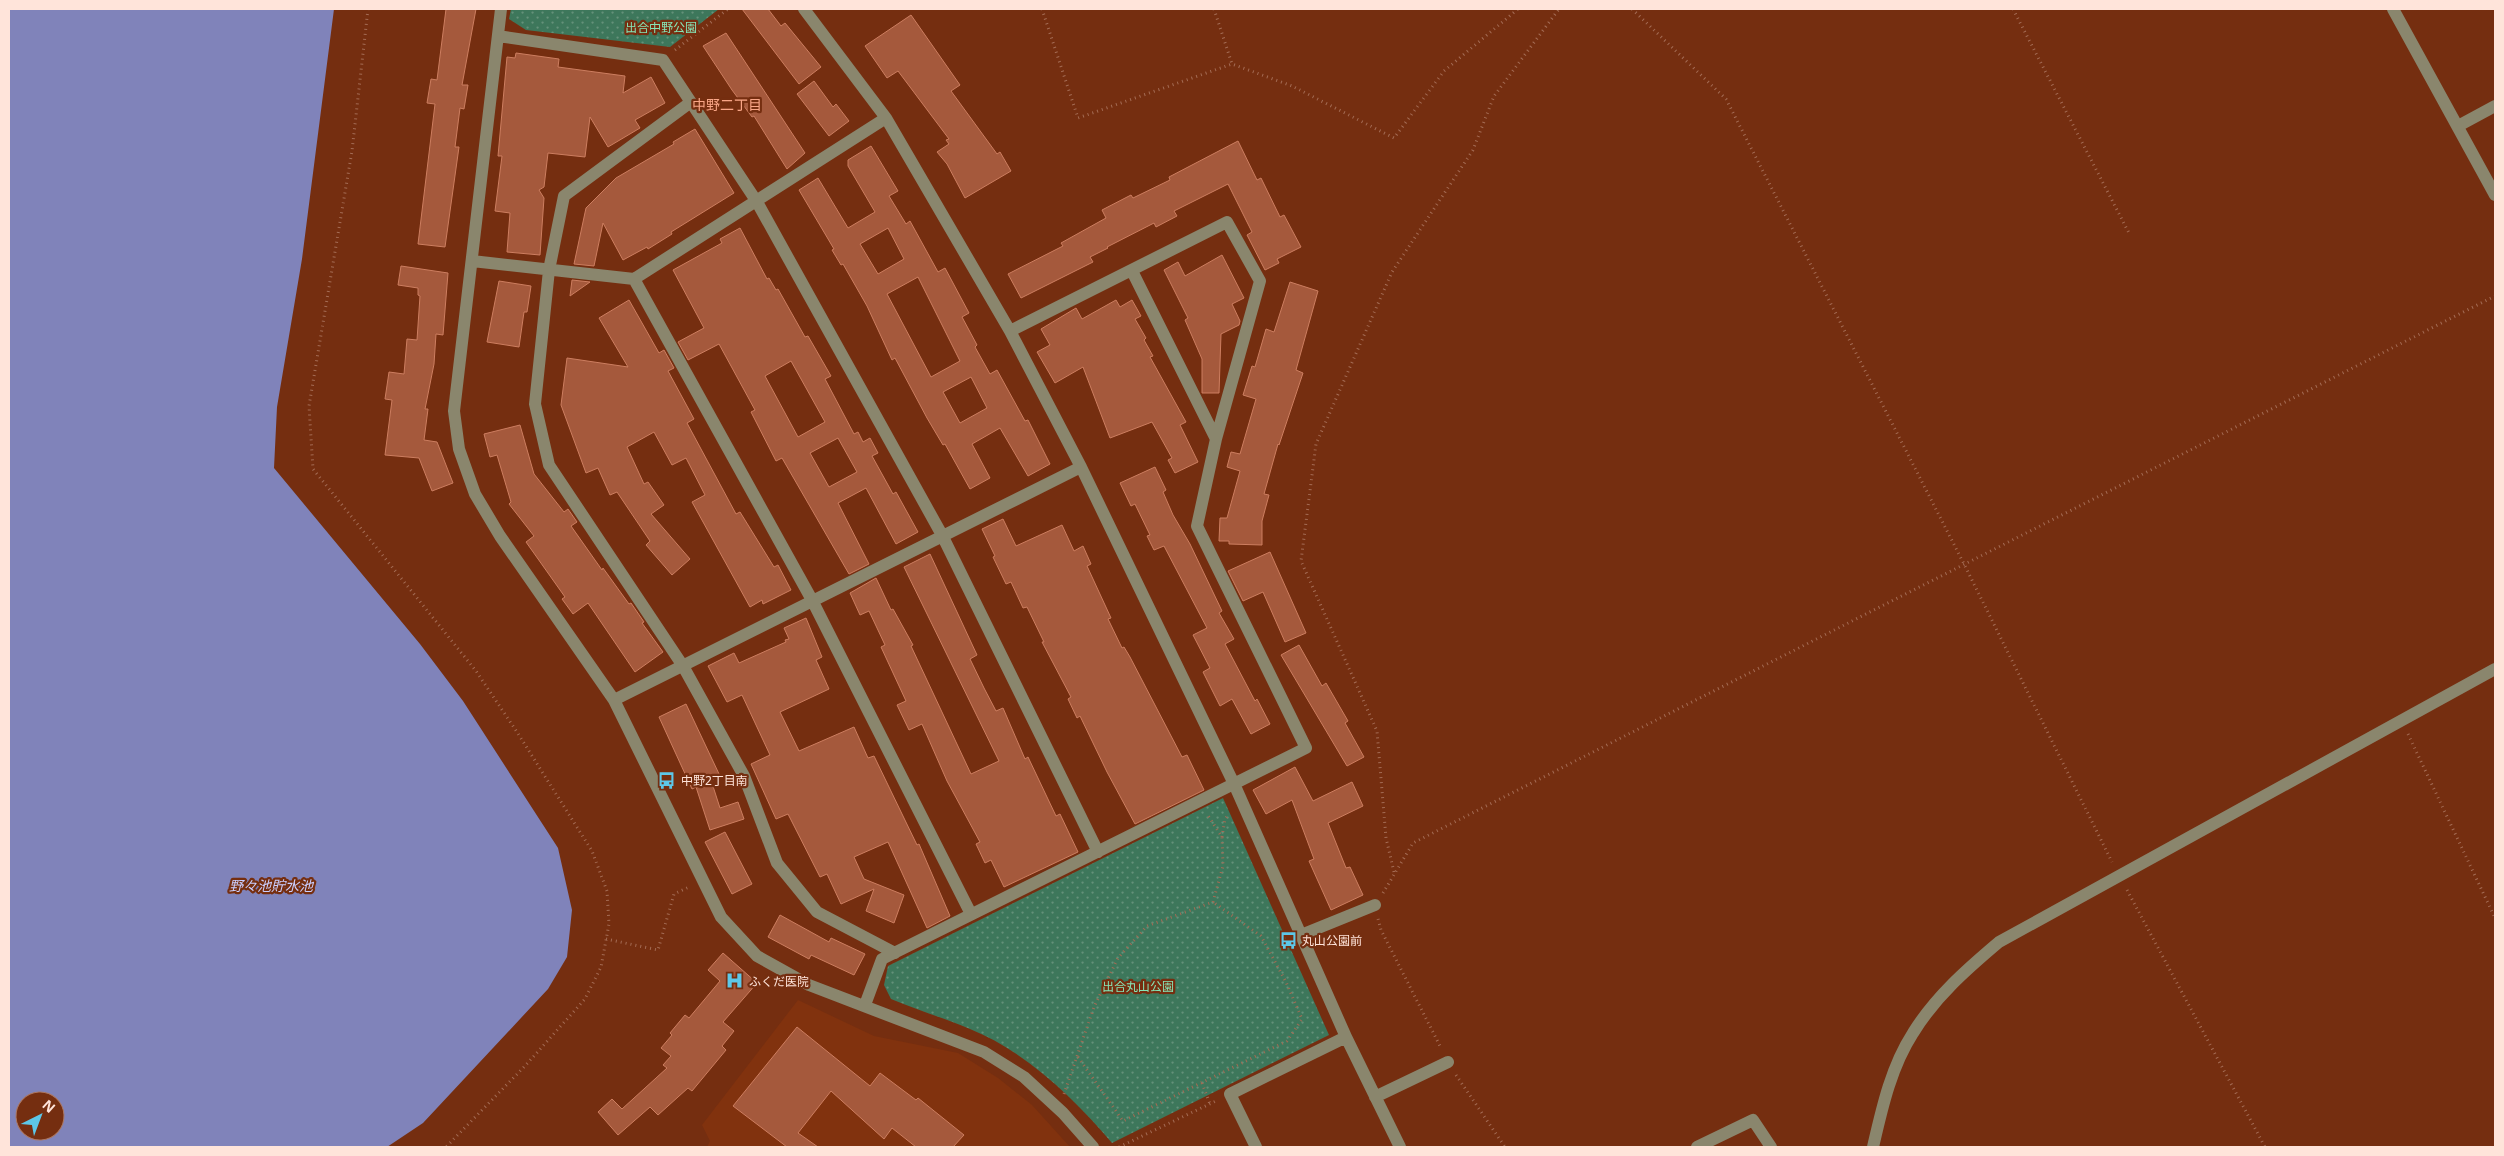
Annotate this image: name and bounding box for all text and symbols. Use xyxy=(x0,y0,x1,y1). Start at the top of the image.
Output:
park label: 出合中野公園 xyxy=(625,19,697,36)
district label: 中野二丁目 xyxy=(692,95,762,114)
bus stop icon: 中野2丁目南 xyxy=(657,770,677,790)
place label: 中野2丁目南 xyxy=(681,772,748,789)
water label: 野々池貯水池 xyxy=(229,876,315,895)
bus stop icon: 丸山公園前 xyxy=(1278,930,1298,950)
place label: 丸山公園前 xyxy=(1302,932,1362,949)
hospital icon: ふくだ医院 xyxy=(725,971,745,991)
place label: ふくだ医院 xyxy=(749,973,809,990)
park label: 出合丸山公園 xyxy=(1102,978,1174,995)
north arrow xyxy=(15,1091,65,1141)
text: N xyxy=(38,1095,60,1117)

